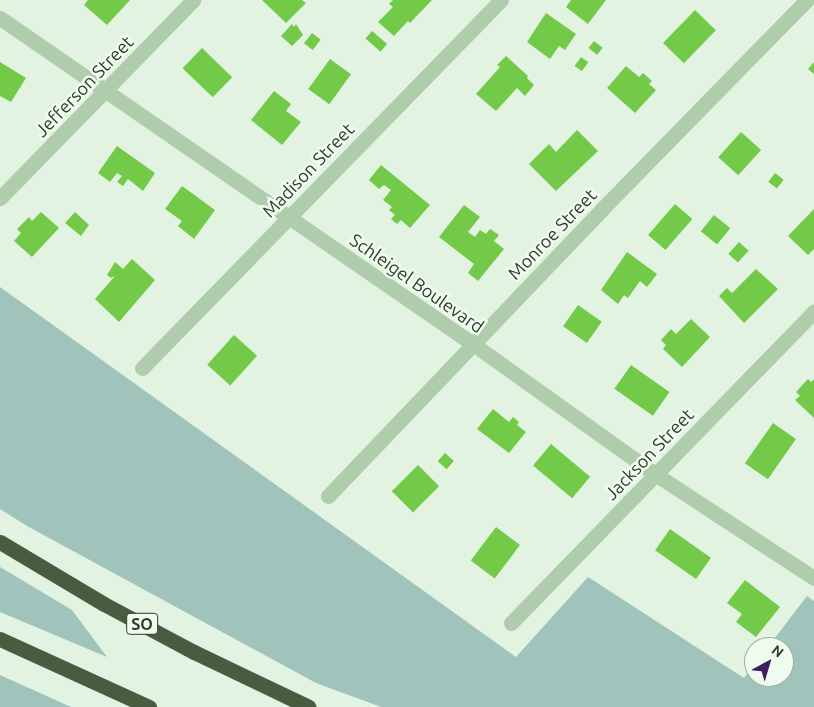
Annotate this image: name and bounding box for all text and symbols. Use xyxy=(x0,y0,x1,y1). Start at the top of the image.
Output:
street label: Jefferson Street xyxy=(30,31,138,141)
street label: Madison Street xyxy=(258,118,358,222)
street label: Monroe Street xyxy=(503,184,601,284)
street label: Schleigel Boulevard xyxy=(346,229,488,337)
street label: Jackson Street xyxy=(600,404,698,504)
road number: SO xyxy=(126,610,158,638)
north arrow xyxy=(744,637,794,687)
text: N xyxy=(769,642,787,661)

